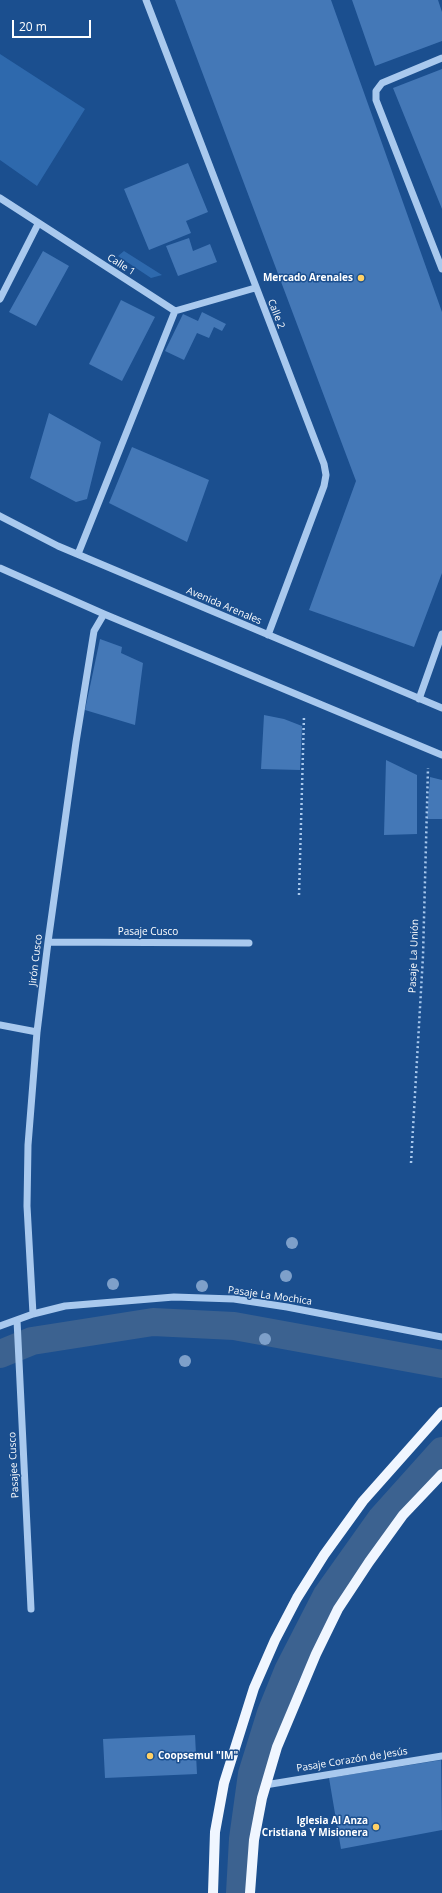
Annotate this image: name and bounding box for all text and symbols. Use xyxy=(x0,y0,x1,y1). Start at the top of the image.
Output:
scale bar xyxy=(14,12,93,38)
text: 20 m xyxy=(19,18,47,35)
street label: Calle 1 xyxy=(105,252,137,278)
place label: Mercado Arenales xyxy=(263,272,353,284)
marker: Mercado Arenales xyxy=(356,273,366,283)
street label: Calle 2 xyxy=(265,297,287,331)
street label: Avenida Arenales xyxy=(185,585,263,627)
street label: Pasaje La Unión xyxy=(407,919,421,993)
street label: Pasaje Cusco xyxy=(118,926,178,938)
street label: Jirón Cusco xyxy=(27,933,45,987)
street label: Pasaje La Mochica xyxy=(227,1284,313,1308)
street label: Pasajee Cusco xyxy=(6,1432,22,1498)
street label: Pasaje Corazón de Jesús xyxy=(296,1745,408,1775)
place label: Coopsemul "IM" xyxy=(158,1750,238,1762)
marker: Coopsemul "IM" xyxy=(145,1751,155,1761)
place label: Iglesia Al Anza Cristiana Y Misionera xyxy=(262,1815,368,1838)
marker: Iglesia Al Anza Cristiana Y Misionera xyxy=(371,1822,381,1832)

